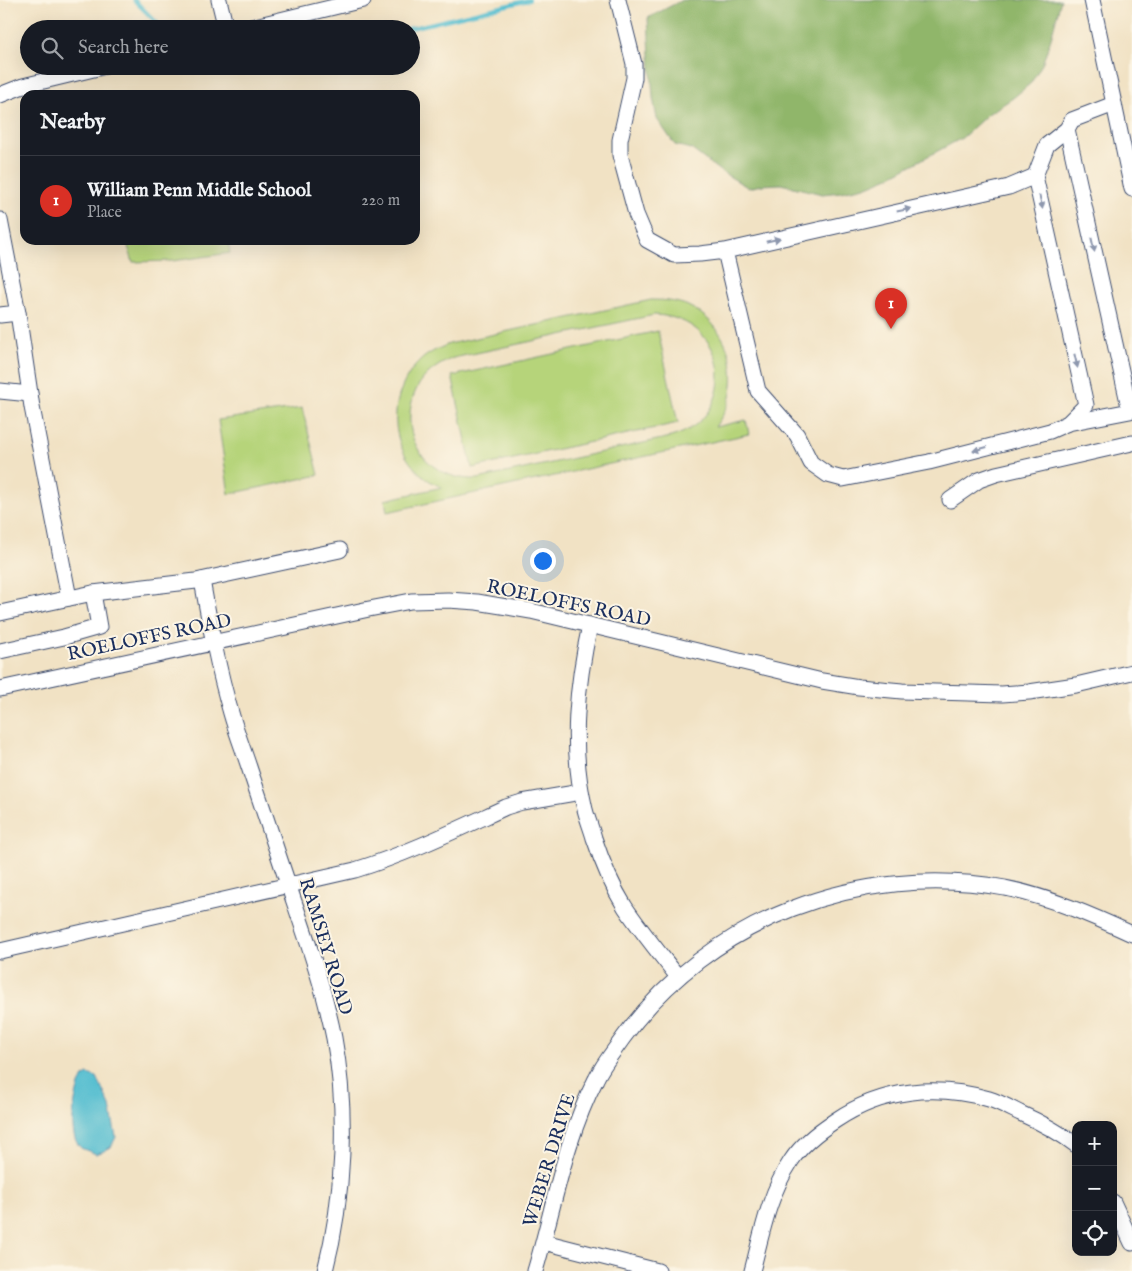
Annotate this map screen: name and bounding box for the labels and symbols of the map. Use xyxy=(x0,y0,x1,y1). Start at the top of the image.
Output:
one-way arrow xyxy=(1037,195,1045,211)
one-way arrow xyxy=(896,206,911,214)
one-way arrow xyxy=(765,236,780,244)
one-way arrow xyxy=(1089,237,1097,253)
pin: 1 xyxy=(875,288,907,329)
one-way arrow xyxy=(1072,354,1080,369)
one-way arrow xyxy=(973,445,988,453)
your location xyxy=(530,548,556,574)
street label: ROELOFFS ROAD xyxy=(484,575,653,633)
street label: ROELOFFS ROAD xyxy=(65,609,234,667)
street label: RAMSEY ROAD xyxy=(293,875,357,1018)
street label: WEBER DRIVE xyxy=(518,1091,582,1230)

